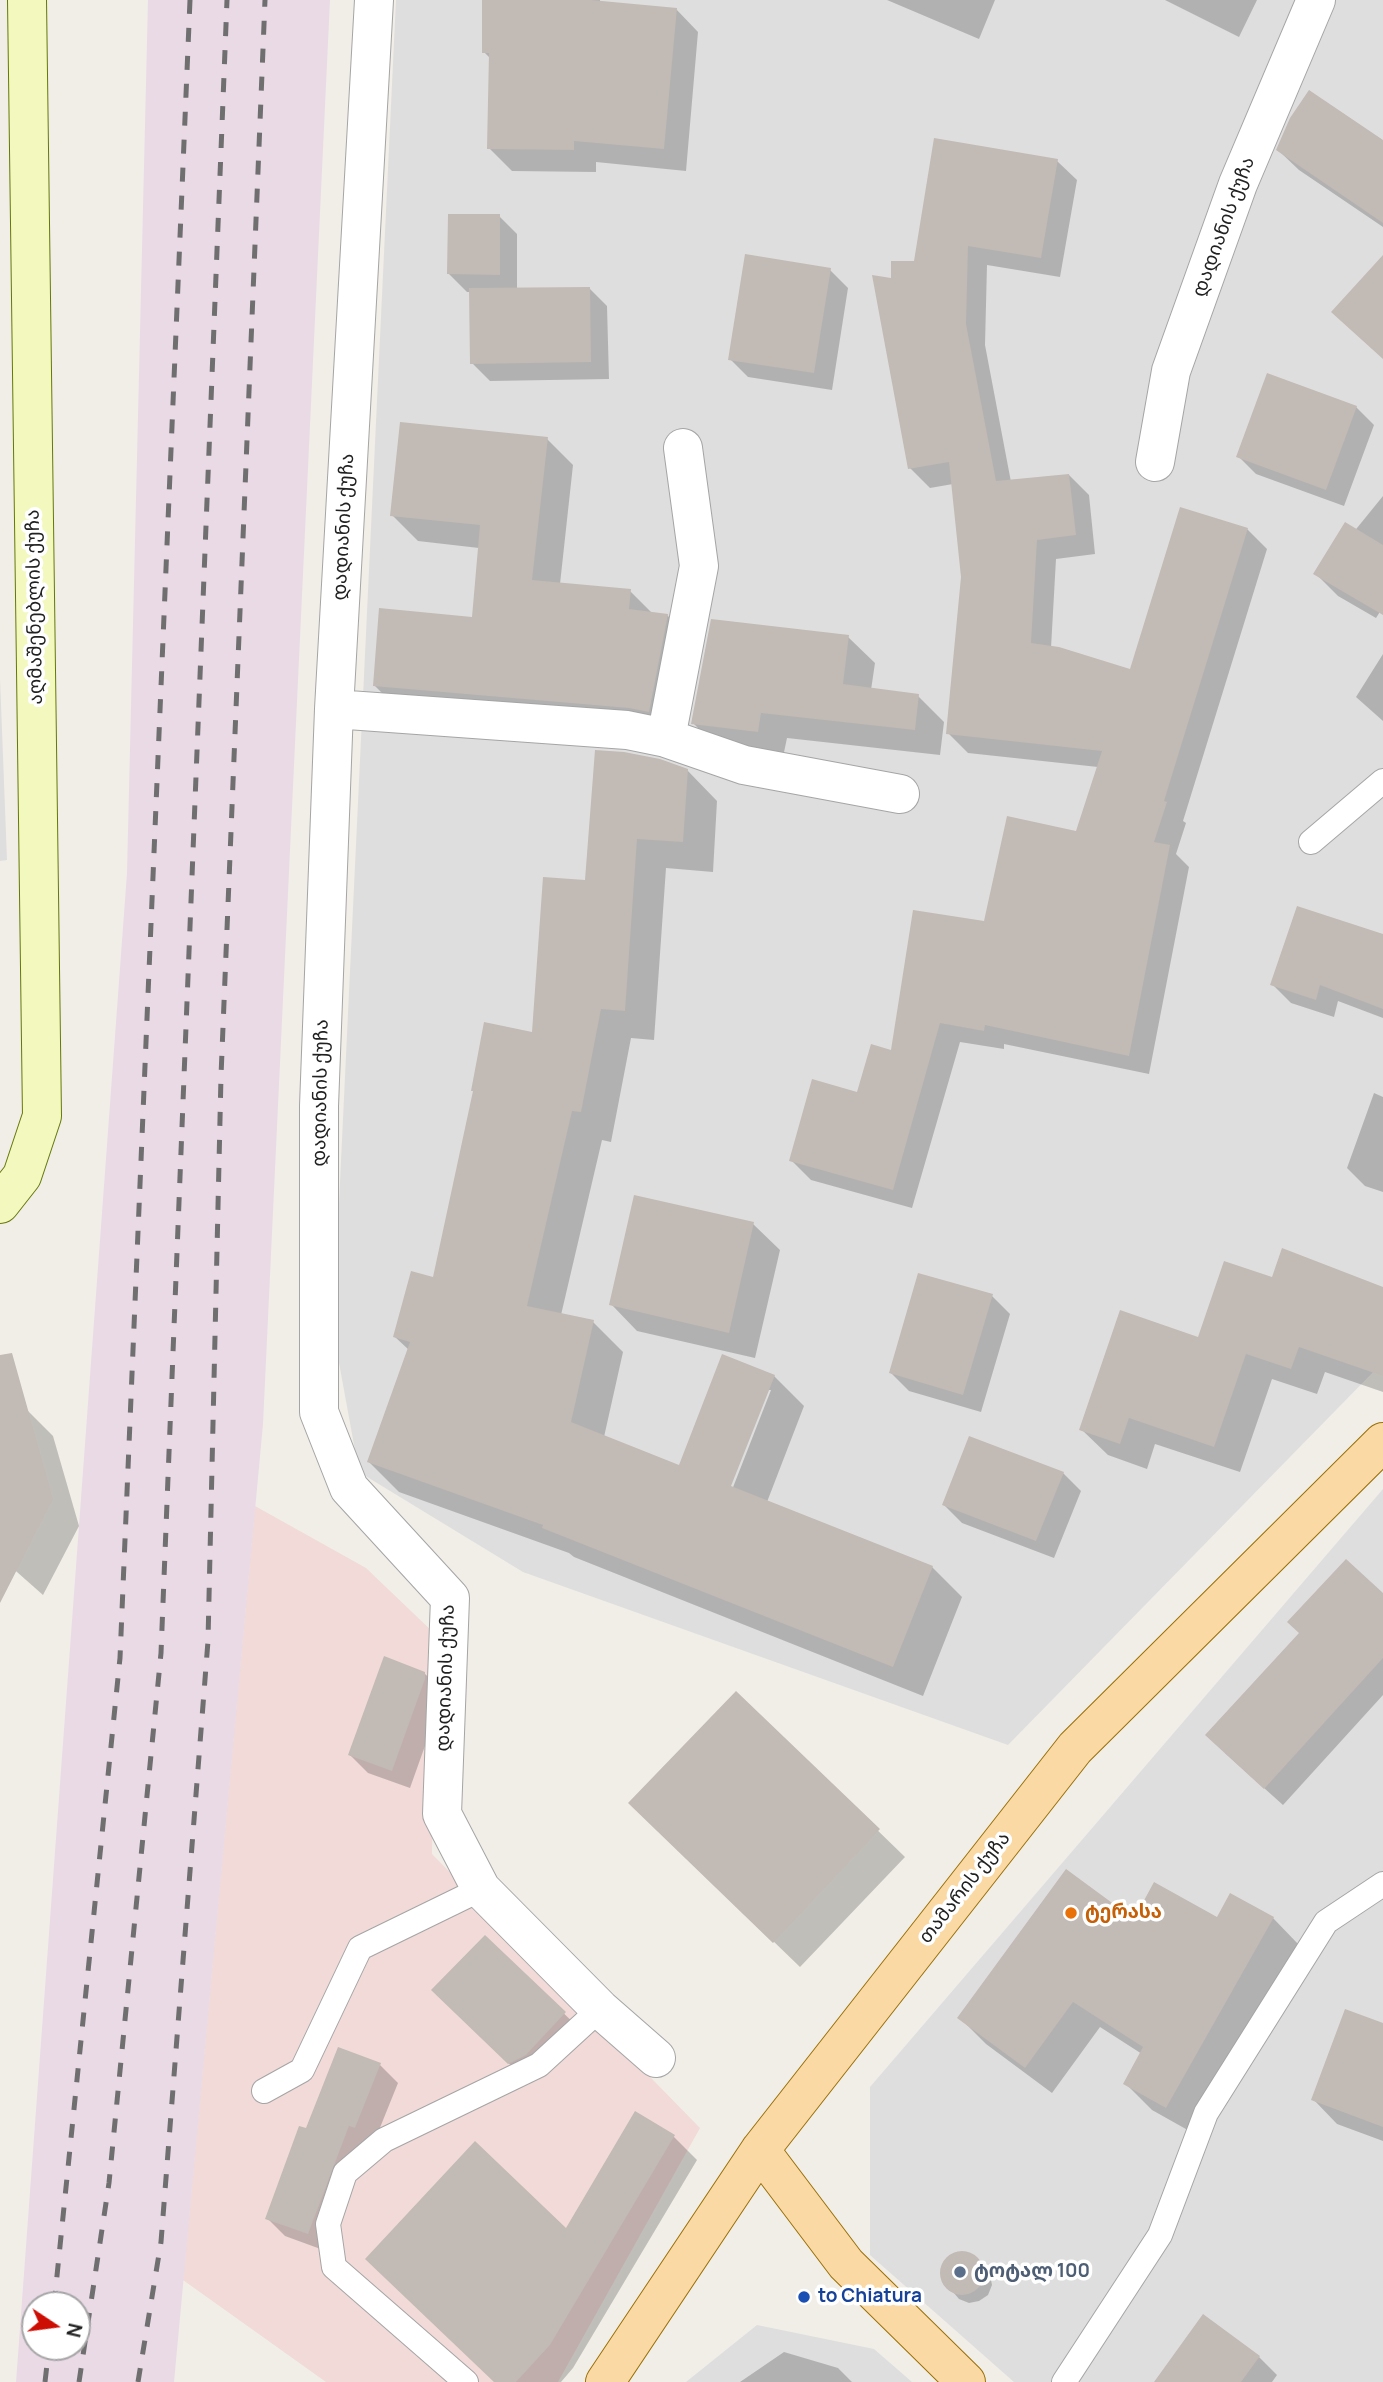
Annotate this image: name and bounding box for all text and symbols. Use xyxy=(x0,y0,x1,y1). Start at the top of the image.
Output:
street label: დადიანის ქუჩა xyxy=(1188,154,1260,300)
street label: დადიანის ქუჩა xyxy=(329,453,359,601)
street label: აღმაშენებლის ქუჩა xyxy=(22,509,48,705)
street label: დადიანის ქუჩა xyxy=(308,1019,334,1167)
street label: დადიანის ქუჩა xyxy=(432,1604,460,1752)
street label: თამარის ქუჩა xyxy=(914,1828,1016,1948)
place label: ტერასა xyxy=(1085,1902,1162,1924)
marker: ტერასა xyxy=(1063,1905,1079,1921)
place label: ტოტალ 100 xyxy=(974,2261,1090,2283)
marker: ტოტალ 100 xyxy=(952,2264,968,2280)
place label: to Chiatura xyxy=(818,2286,922,2308)
marker: to Chiatura xyxy=(796,2289,812,2305)
north arrow xyxy=(21,2291,91,2361)
text: N xyxy=(60,2321,89,2340)

